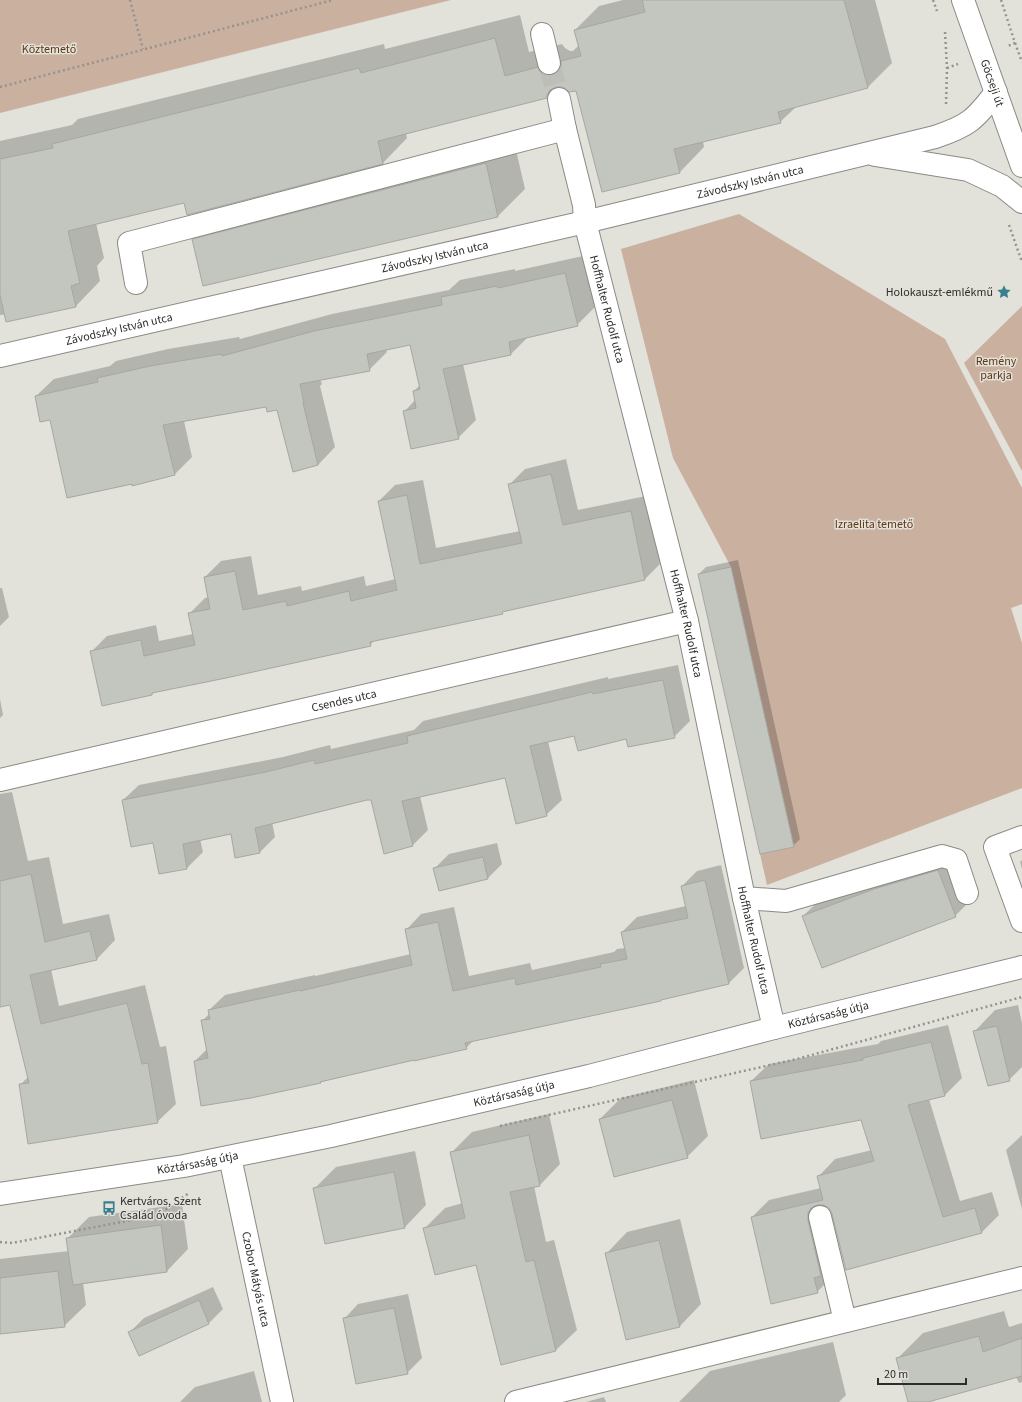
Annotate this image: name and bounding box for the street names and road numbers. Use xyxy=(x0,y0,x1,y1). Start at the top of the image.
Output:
street label: Göcseji út xyxy=(976,57,1009,109)
street label: Závodszky István utca xyxy=(695,161,805,203)
street label: Závodszky István utca xyxy=(379,236,490,277)
street label: Hoffhalter Rudolf utca xyxy=(585,253,629,365)
street label: Závodszky István utca xyxy=(64,308,174,349)
street label: Hoffhalter Rudolf utca xyxy=(666,567,707,679)
street label: Csendes utca xyxy=(310,685,378,716)
street label: Hoffhalter Rudolf utca xyxy=(733,885,774,996)
street label: Köztársaság útja xyxy=(786,997,870,1033)
street label: Köztársaság útja xyxy=(472,1076,556,1111)
street label: Köztársaság útja xyxy=(156,1147,240,1179)
street label: Czobor Mátyás utca xyxy=(238,1230,274,1329)

